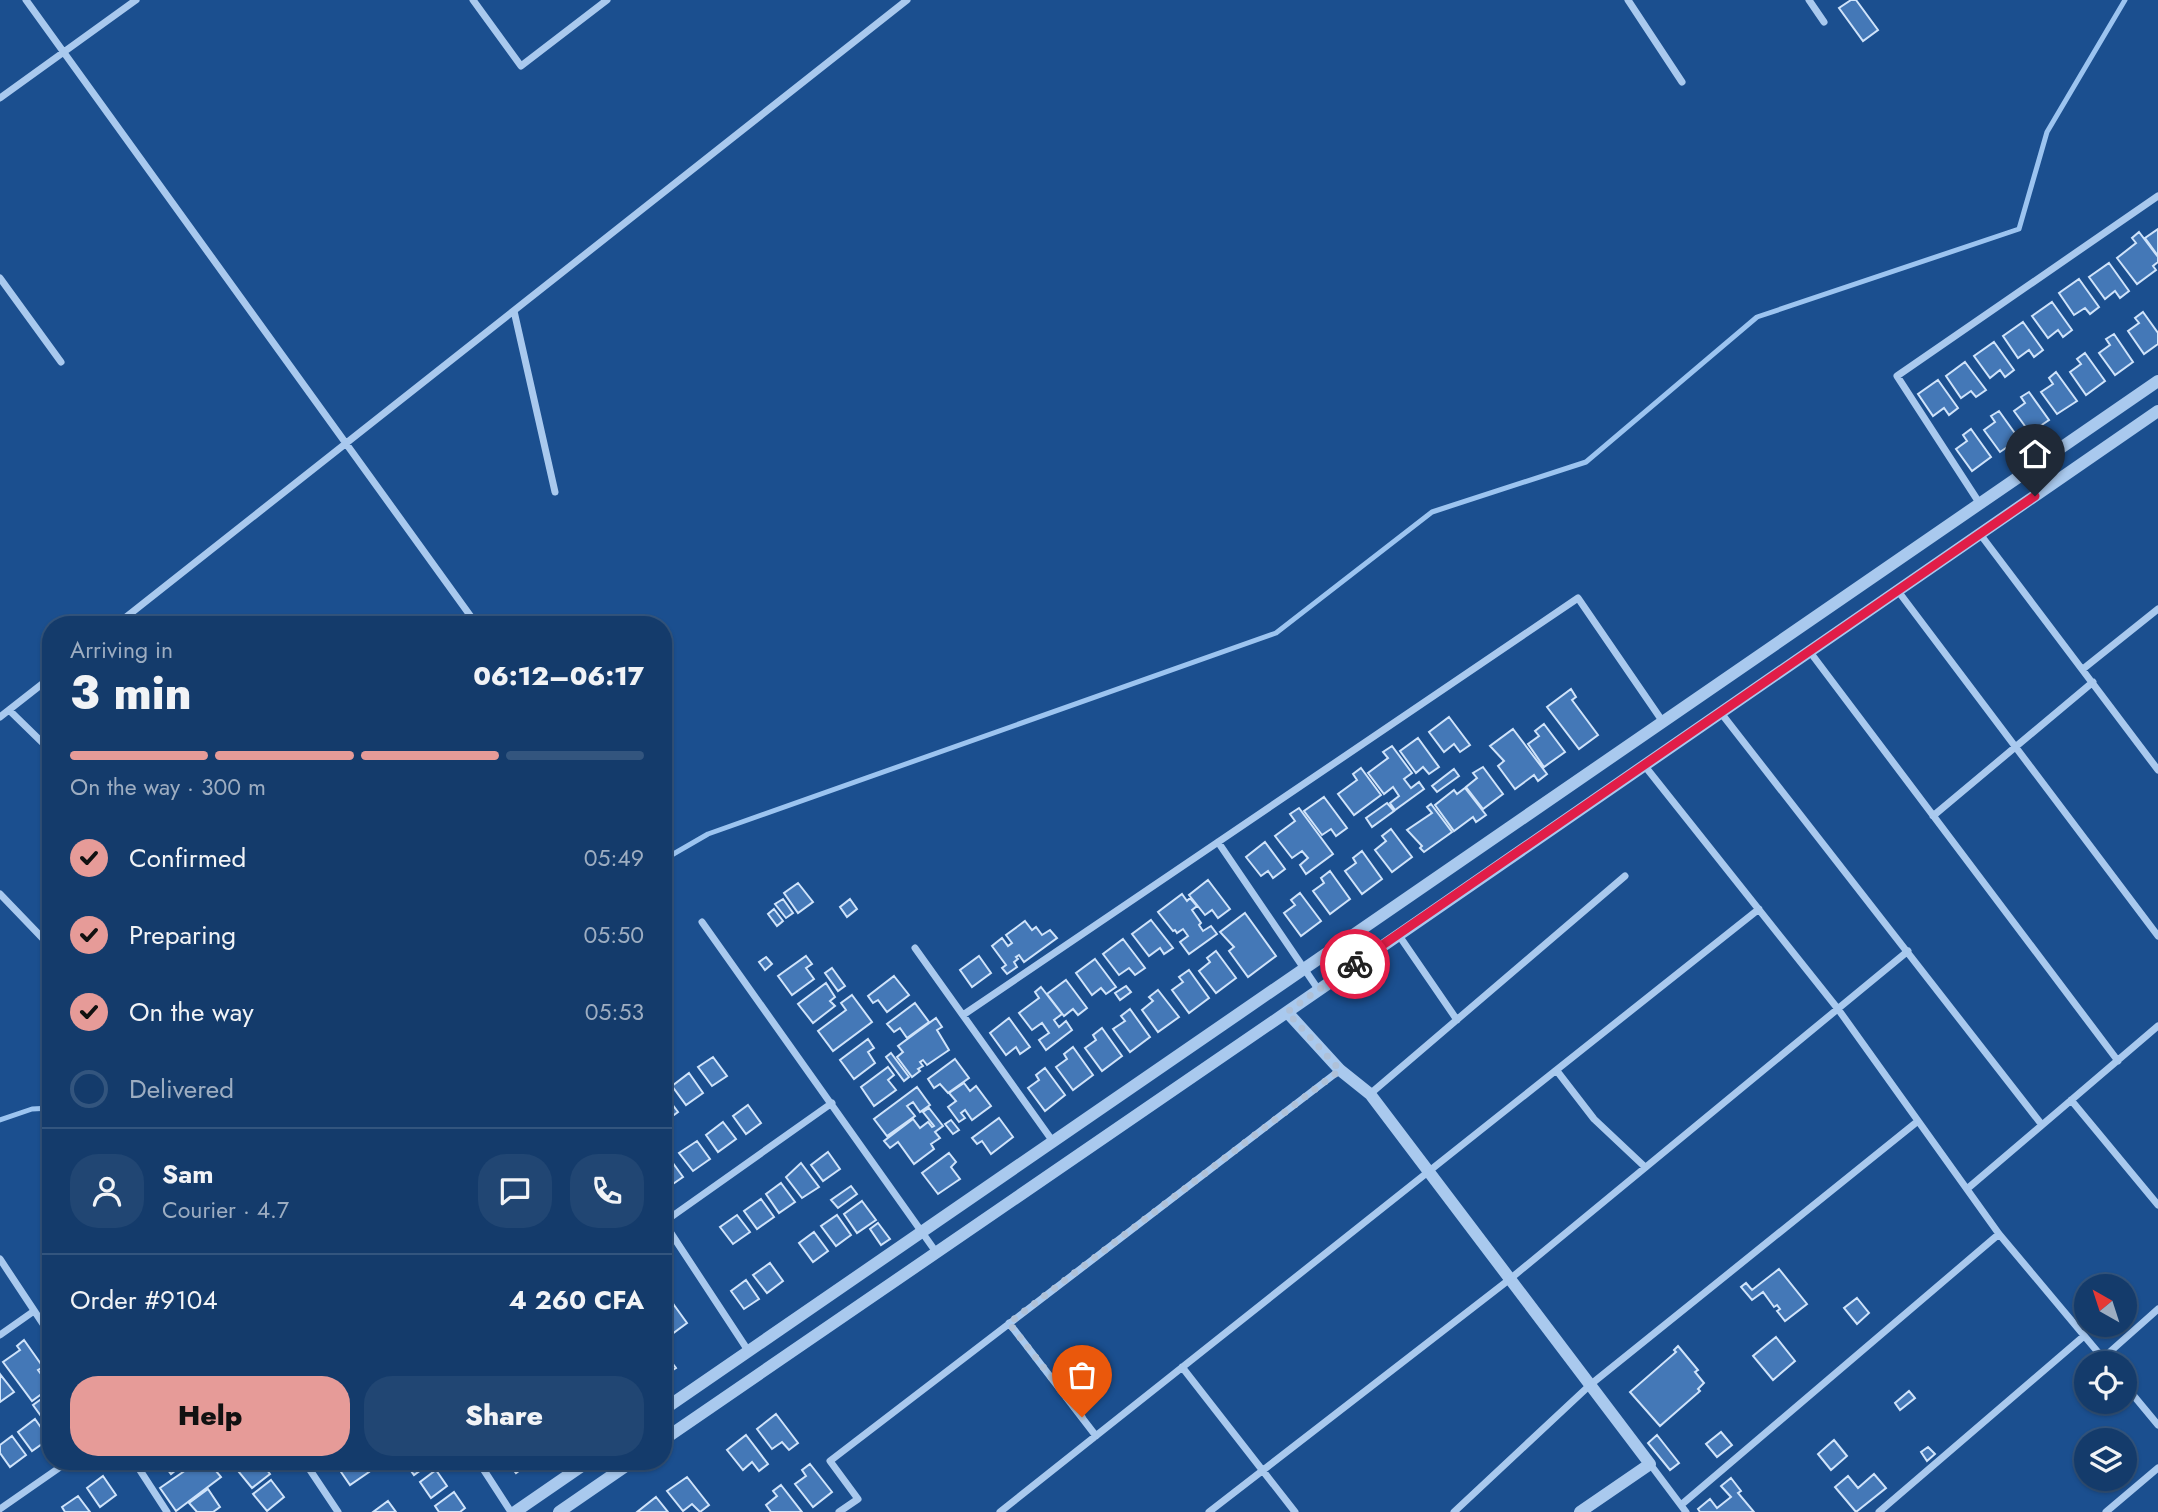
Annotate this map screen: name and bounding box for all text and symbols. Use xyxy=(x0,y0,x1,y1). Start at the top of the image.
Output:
pin xyxy=(2005,424,2065,496)
icon: home xyxy=(2016,435,2054,473)
text: Arriving in xyxy=(70,633,173,667)
text: 06:12–06:17 xyxy=(473,657,644,695)
text: 3 min xyxy=(70,660,192,726)
text: On the way · 300 m xyxy=(70,770,266,804)
icon: check xyxy=(70,839,108,877)
text: Confirmed xyxy=(129,839,246,877)
text: 05:49 xyxy=(584,841,644,875)
icon: check xyxy=(70,916,108,954)
text: Preparing xyxy=(129,916,236,954)
text: 05:50 xyxy=(584,918,644,952)
courier xyxy=(1320,929,1390,999)
icon: bike xyxy=(1336,945,1374,983)
icon: check xyxy=(70,993,108,1031)
text: On the way xyxy=(129,993,254,1031)
text: 05:53 xyxy=(585,995,644,1029)
text: Delivered xyxy=(129,1070,234,1108)
button: person xyxy=(70,1154,144,1228)
button: chat xyxy=(478,1154,552,1228)
button: phone xyxy=(570,1154,644,1228)
text: Sam xyxy=(162,1155,214,1193)
text: Courier · 4.7 xyxy=(162,1193,289,1227)
north arrow xyxy=(2074,1274,2137,1337)
map controls xyxy=(2074,1274,2137,1491)
text: Order #9104 xyxy=(70,1281,218,1319)
text: 4 260 CFA xyxy=(509,1281,644,1319)
pin xyxy=(1052,1345,1112,1417)
button: locate xyxy=(2074,1351,2137,1414)
icon: bag xyxy=(1063,1356,1101,1394)
button: Help xyxy=(70,1376,350,1456)
button: Share xyxy=(364,1376,644,1456)
button: layers xyxy=(2074,1428,2137,1491)

